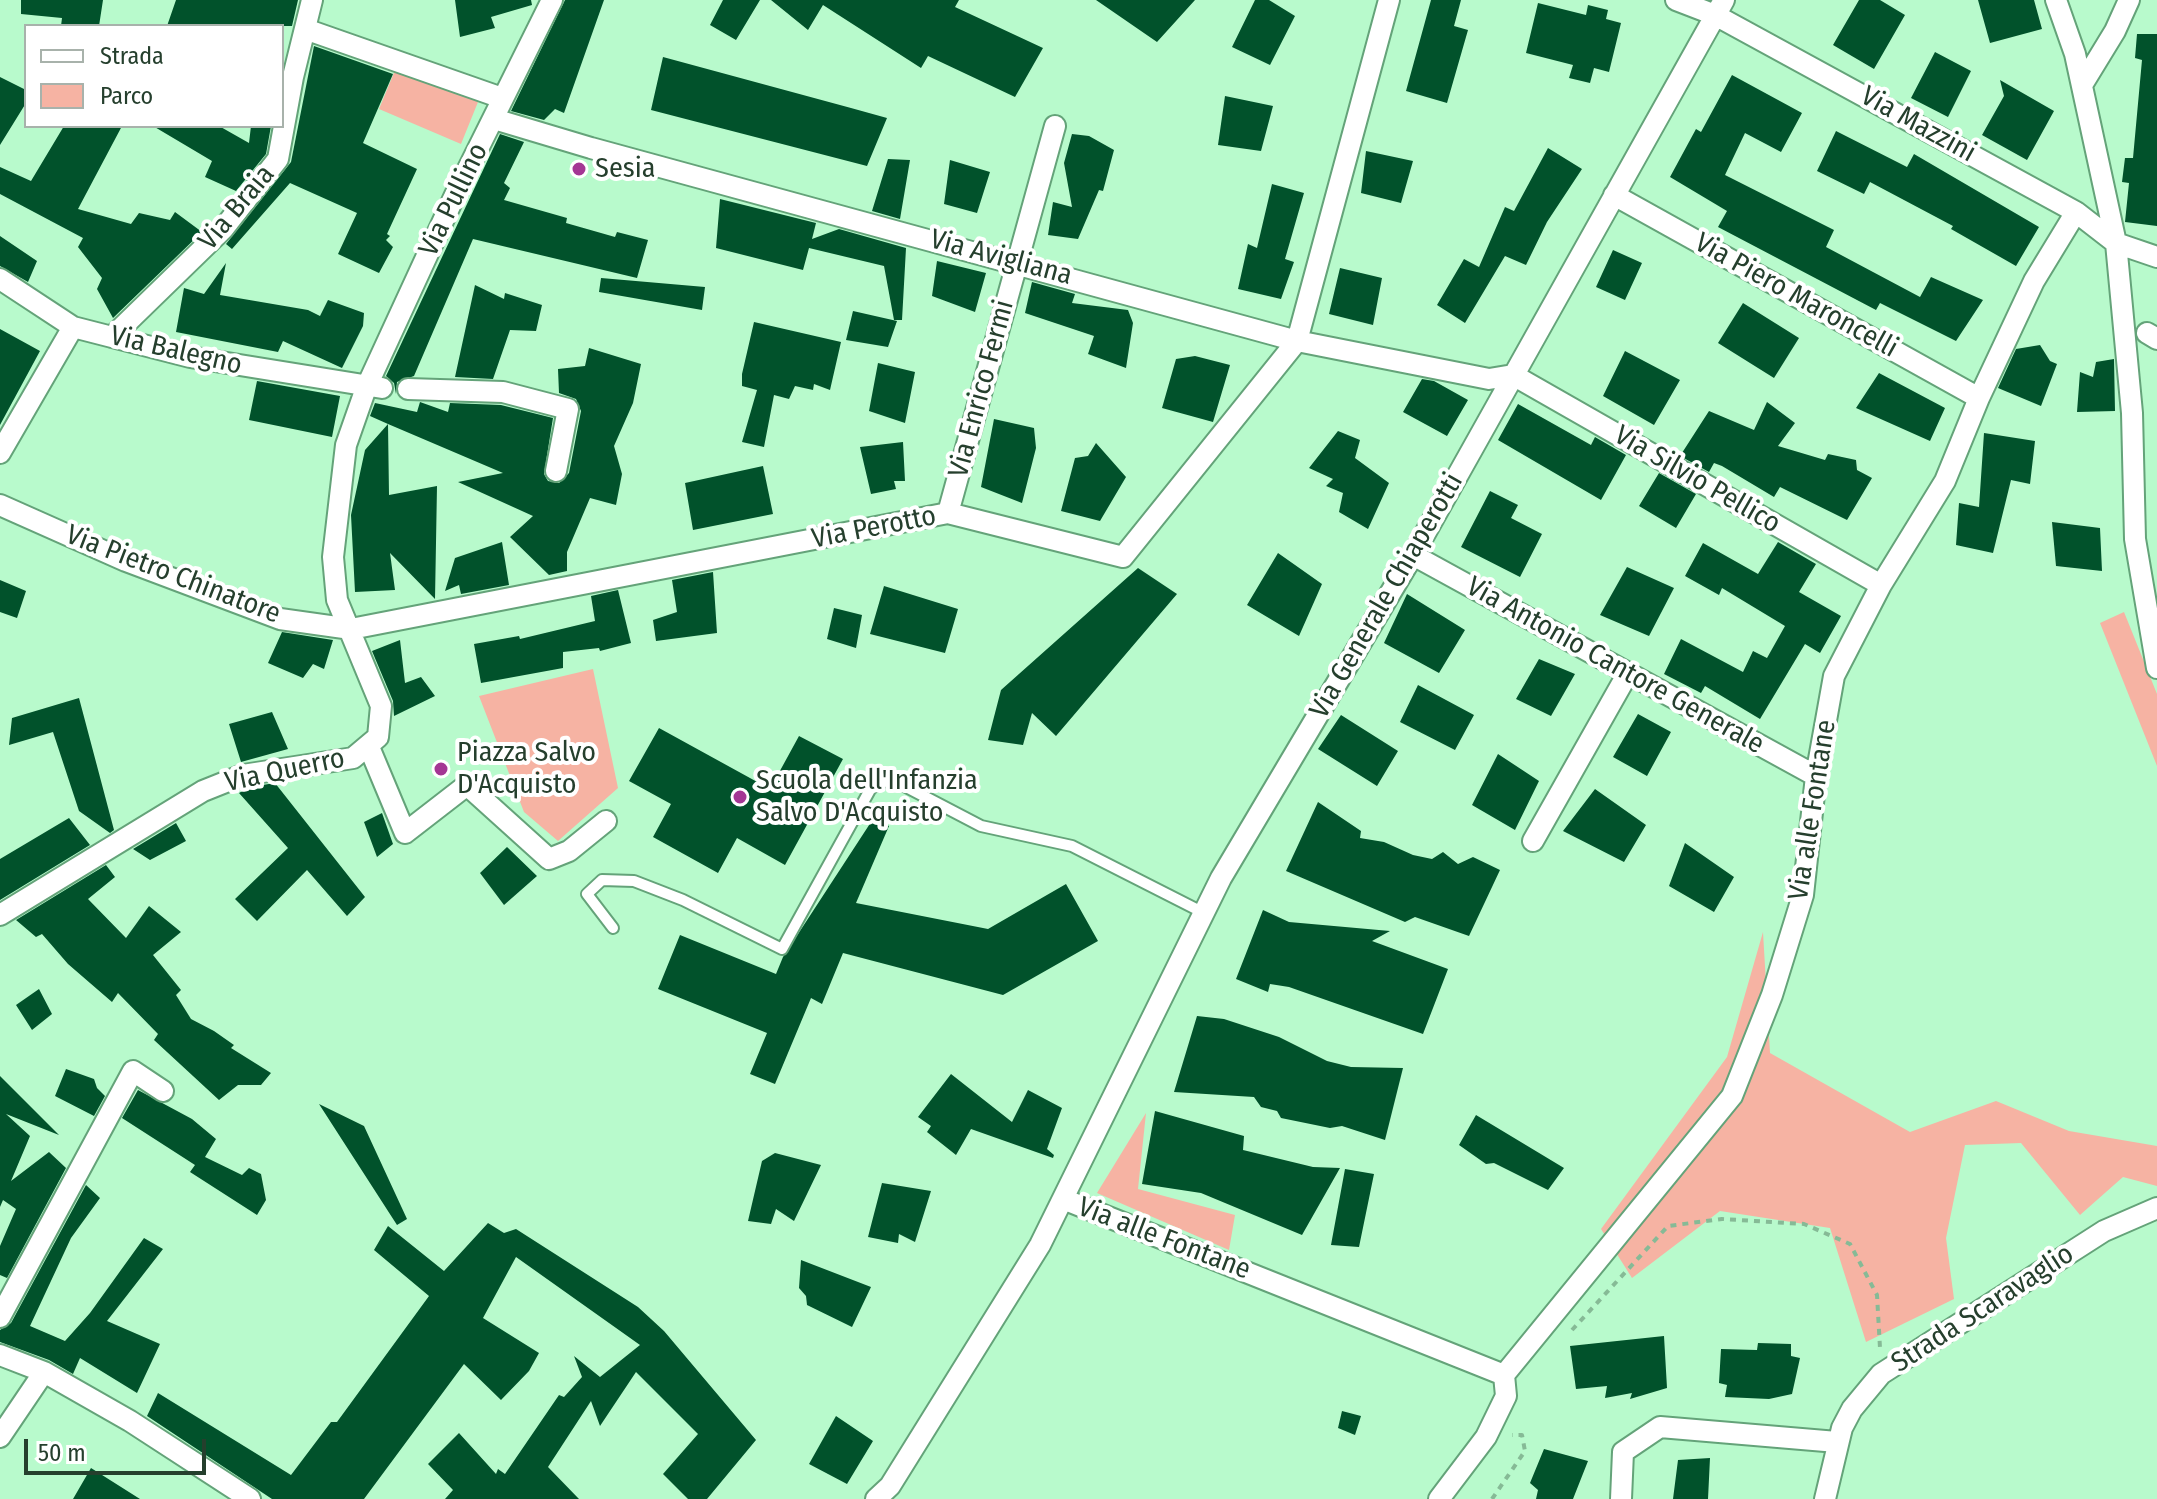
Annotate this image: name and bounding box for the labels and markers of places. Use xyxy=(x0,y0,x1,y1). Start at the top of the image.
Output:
place label: Sesia xyxy=(595,152,655,186)
marker: Sesia xyxy=(570,160,588,178)
place label: Piazza Salvo D'Acquisto xyxy=(457,736,596,802)
marker: Piazza Salvo D'Acquisto xyxy=(432,760,450,778)
place label: Scuola dell'Infanzia Salvo D'Acquisto xyxy=(756,764,978,830)
marker: Scuola dell'Infanzia Salvo D'Acquisto xyxy=(731,788,749,806)

